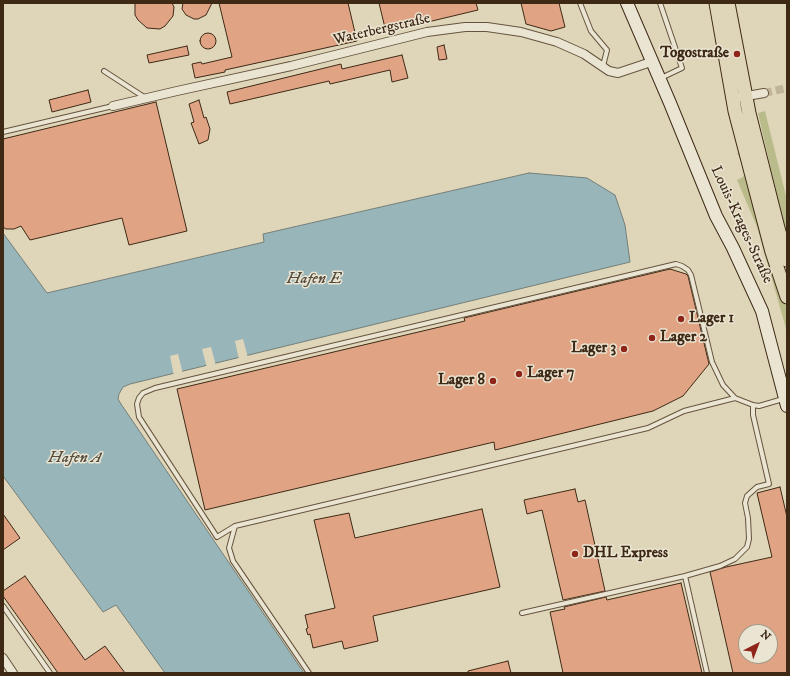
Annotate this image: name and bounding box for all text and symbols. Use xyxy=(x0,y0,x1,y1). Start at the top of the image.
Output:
street label: Waterbergstraße xyxy=(332,10,432,50)
place label: Togostraße xyxy=(660,45,729,63)
marker: Togostraße xyxy=(732,49,742,59)
street label: Louis-Krages-Straße xyxy=(706,164,776,286)
water label: Hafen E xyxy=(286,270,342,290)
place label: Lager 1 xyxy=(689,310,734,328)
marker: Lager 1 xyxy=(676,314,686,324)
place label: Lager 2 xyxy=(660,329,707,347)
marker: Lager 2 xyxy=(647,333,657,343)
place label: Lager 3 xyxy=(571,340,616,358)
marker: Lager 3 xyxy=(619,344,629,354)
place label: Lager 7 xyxy=(527,365,574,383)
marker: Lager 7 xyxy=(514,369,524,379)
place label: Lager 8 xyxy=(438,372,485,390)
marker: Lager 8 xyxy=(488,376,498,386)
water label: Hafen A xyxy=(48,449,102,469)
place label: DHL Express xyxy=(583,545,668,563)
marker: DHL Express xyxy=(570,549,580,559)
north arrow xyxy=(738,624,778,664)
text: N xyxy=(757,628,773,644)

